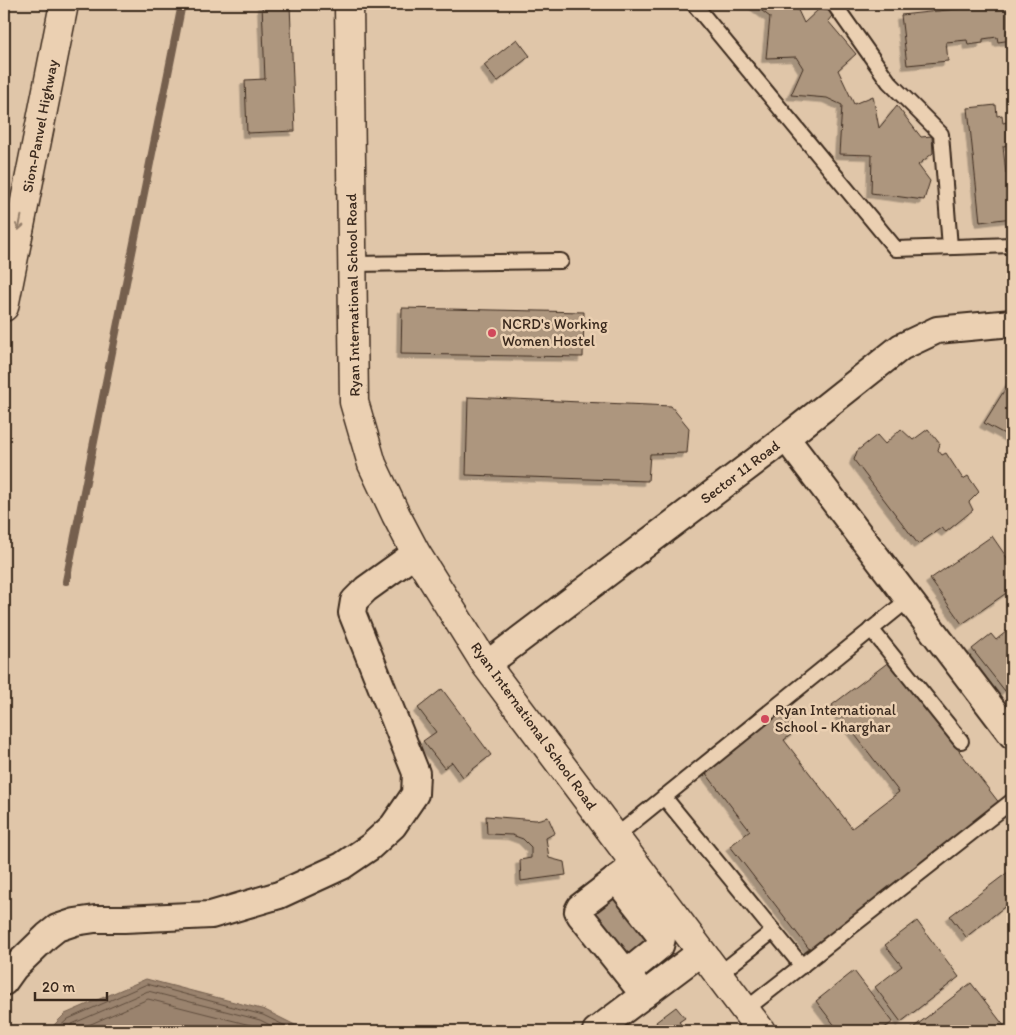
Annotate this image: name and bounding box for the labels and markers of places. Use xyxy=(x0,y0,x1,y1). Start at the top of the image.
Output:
place label: NCRD's Working Women Hostel xyxy=(502,315,608,350)
marker: NCRD's Working Women Hostel xyxy=(486,327,498,339)
place label: Ryan International School - Kharghar xyxy=(775,701,897,736)
marker: Ryan International School - Kharghar xyxy=(759,713,771,725)

